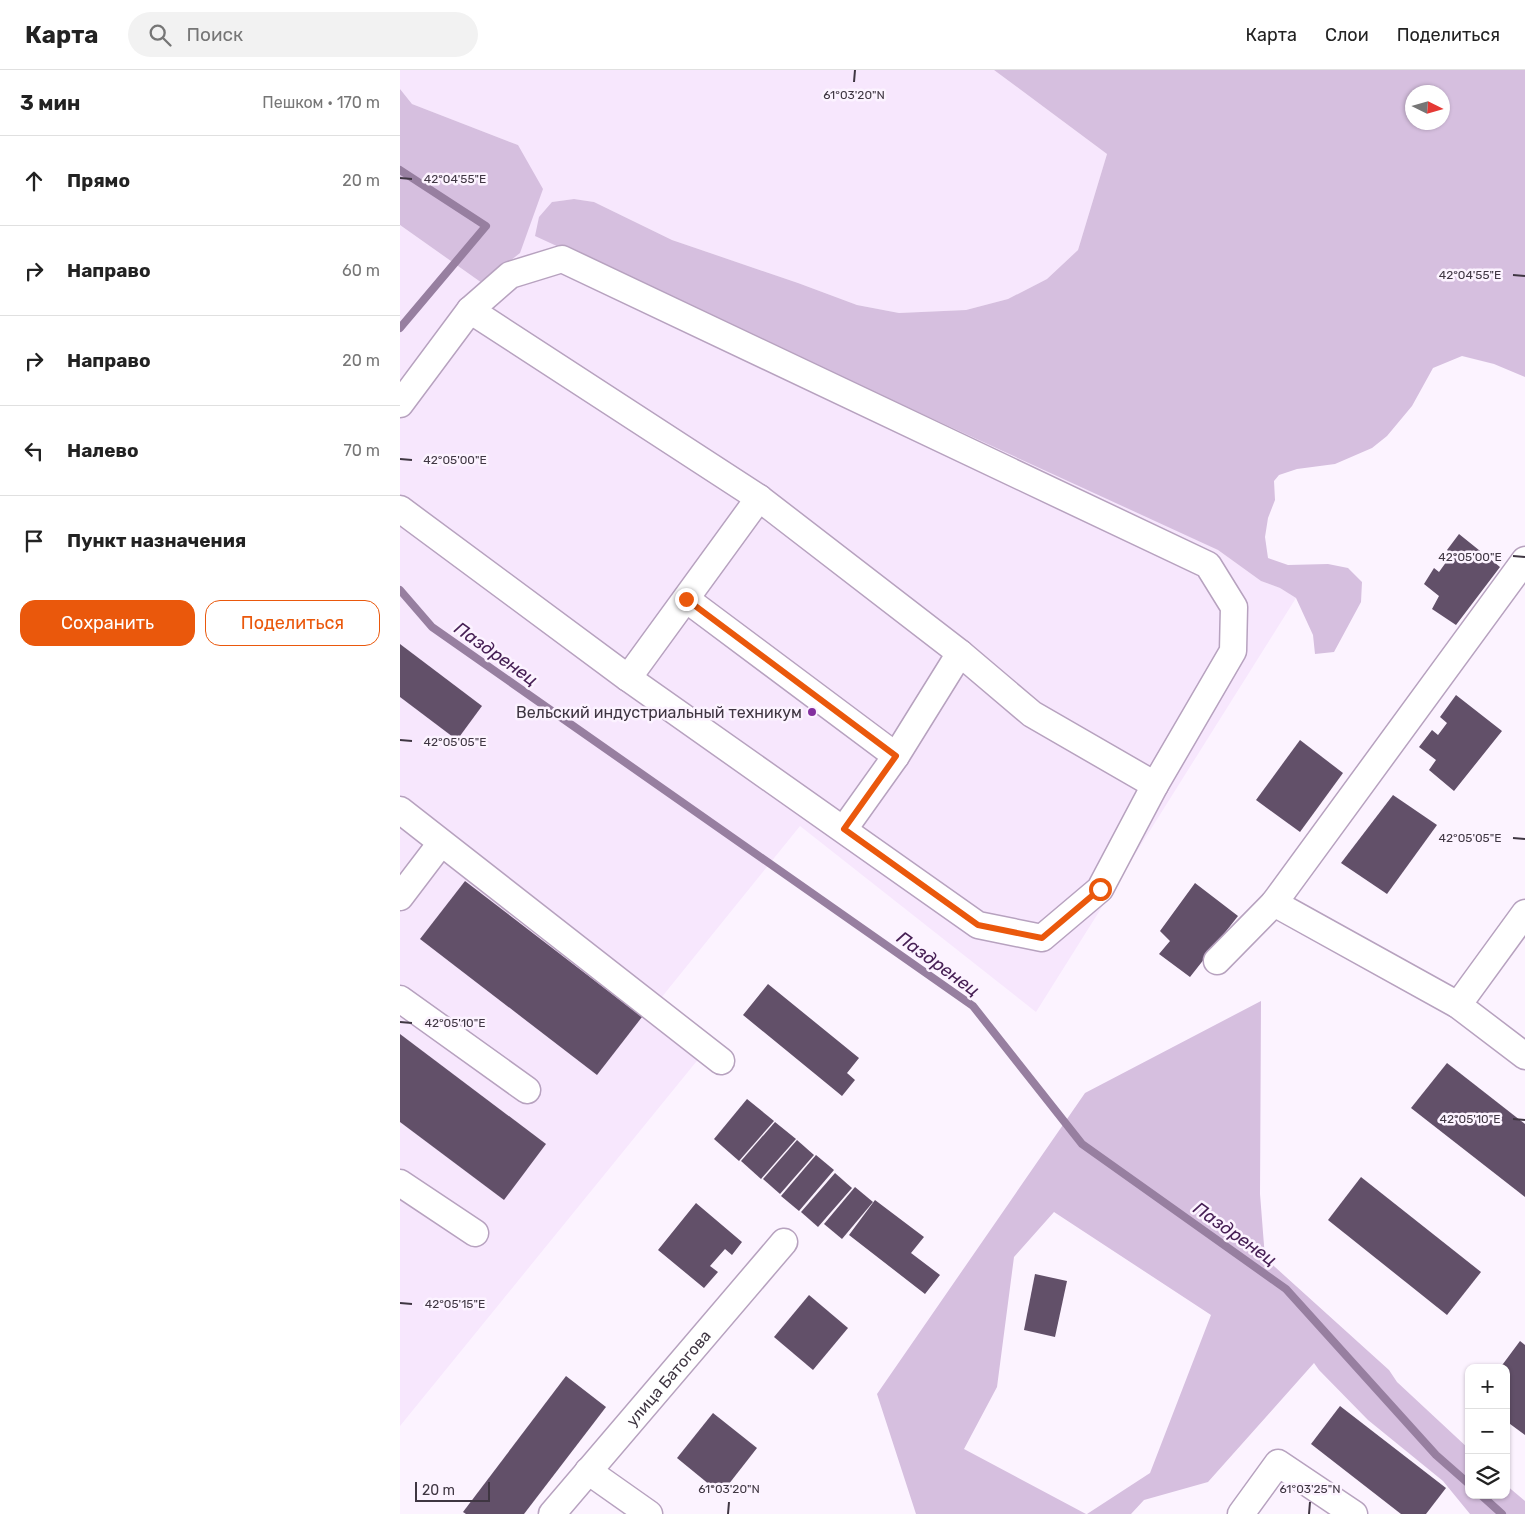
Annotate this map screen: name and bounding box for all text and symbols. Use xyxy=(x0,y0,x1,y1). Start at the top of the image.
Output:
search box xyxy=(128,12,478,57)
text: Карта xyxy=(25,21,98,49)
icon: search xyxy=(146,21,174,49)
text: Поиск xyxy=(186,23,243,46)
text: Карта xyxy=(1246,24,1297,46)
text: Слои xyxy=(1325,24,1369,46)
text: Поделиться xyxy=(1397,24,1500,46)
north arrow xyxy=(1405,85,1450,130)
text: 61°03'20"N xyxy=(823,88,885,102)
text: 3 мин xyxy=(20,90,80,115)
text: Пешком · 170 m xyxy=(262,93,380,112)
icon: ahead xyxy=(20,167,48,195)
text: Прямо xyxy=(67,169,130,192)
text: 20 m xyxy=(342,171,380,190)
text: 42°04'55"E xyxy=(424,172,486,186)
icon: right xyxy=(20,257,48,285)
text: Направо xyxy=(67,259,151,282)
text: 60 m xyxy=(342,261,380,280)
text: 42°04'55"E xyxy=(1439,268,1501,282)
icon: right xyxy=(20,347,48,375)
text: Направо xyxy=(67,349,151,372)
text: 20 m xyxy=(342,351,380,370)
icon: left xyxy=(20,437,48,465)
text: Налево xyxy=(67,439,139,462)
text: 70 m xyxy=(343,441,380,460)
text: 42°05'00"E xyxy=(423,453,487,467)
icon: arrive xyxy=(20,527,48,555)
text: Пункт назначения xyxy=(67,529,246,552)
text: 42°05'00"E xyxy=(1438,550,1502,564)
route end xyxy=(675,588,698,611)
button: Сохранить xyxy=(20,600,195,646)
button: Поделиться xyxy=(205,600,380,646)
water label: Паздренец xyxy=(450,617,542,691)
place label: Вельский индустриальный техникум xyxy=(516,703,802,722)
marker: Вельский индустриальный техникум xyxy=(806,706,818,718)
text: 42°05'05"E xyxy=(423,735,487,749)
text: 42°05'05"E xyxy=(1438,831,1502,845)
route start xyxy=(1089,878,1112,901)
water label: Паздренец xyxy=(892,927,984,1001)
text: 42°05'10"E xyxy=(424,1016,486,1030)
text: 42°05'10"E xyxy=(1439,1112,1501,1126)
water label: Паздренец xyxy=(1189,1197,1281,1271)
text: 42°05'15"E xyxy=(425,1297,485,1311)
street label: улица Батогова xyxy=(622,1326,714,1430)
map controls xyxy=(1465,1364,1510,1499)
button: + xyxy=(1465,1364,1510,1409)
button: − xyxy=(1465,1409,1510,1454)
button: layers xyxy=(1465,1454,1510,1499)
scale bar xyxy=(415,1479,490,1502)
text: 20 m xyxy=(422,1482,455,1499)
text: 61°03'20"N xyxy=(698,1482,760,1496)
text: 61°03'25"N xyxy=(1279,1482,1341,1496)

